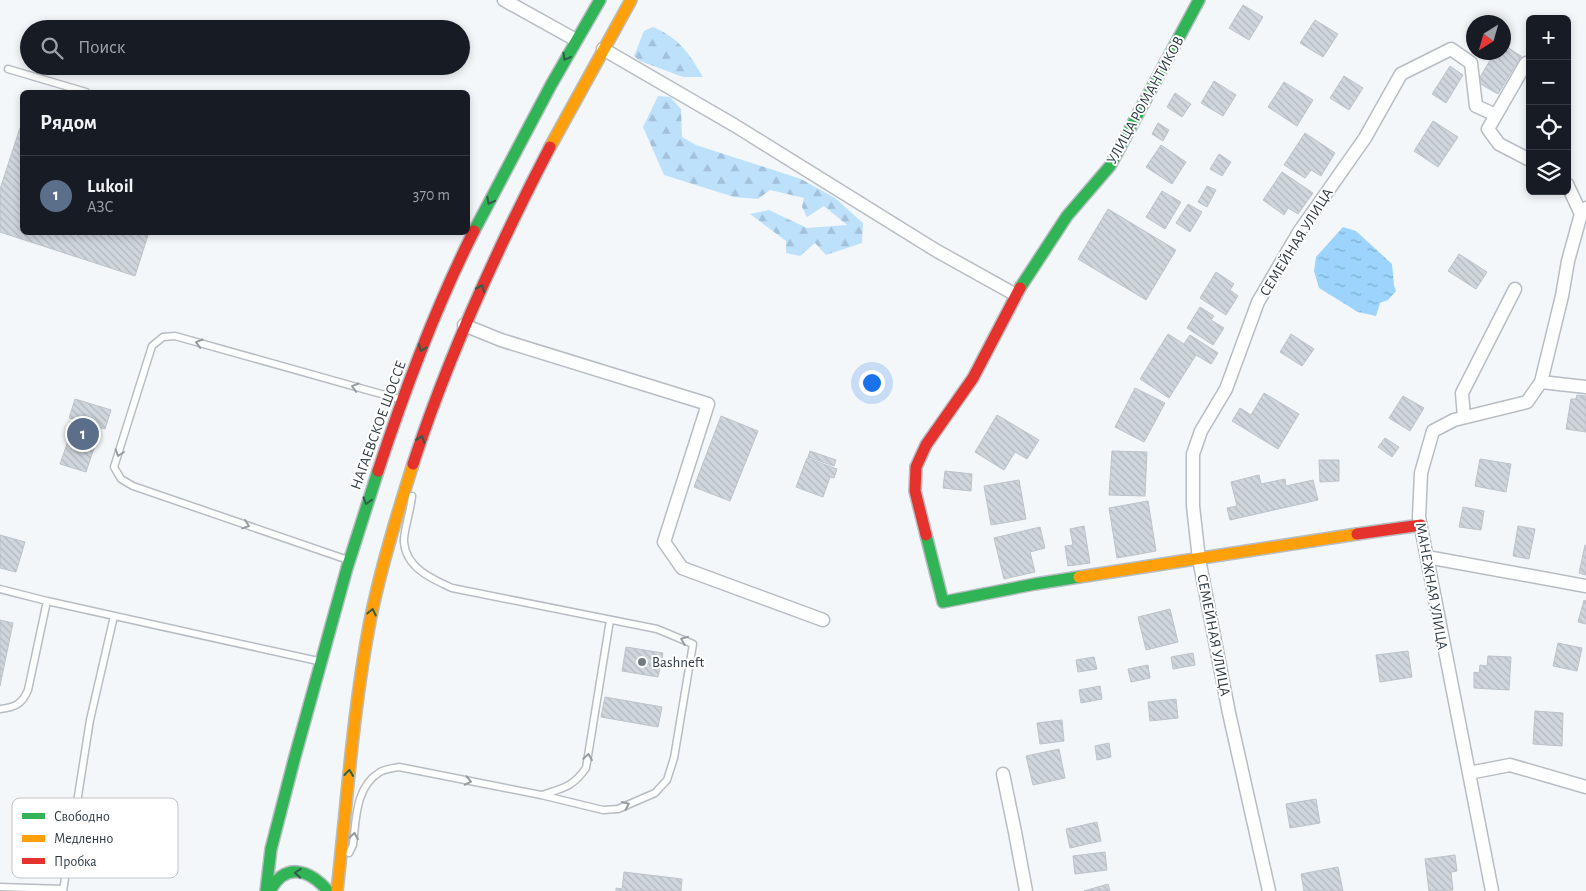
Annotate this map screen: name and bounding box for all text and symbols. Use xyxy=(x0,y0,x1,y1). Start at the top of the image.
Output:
north arrow xyxy=(1466,15,1511,60)
map controls xyxy=(1526,15,1571,195)
button: + xyxy=(1526,15,1571,60)
search box xyxy=(20,20,470,75)
icon: search xyxy=(38,34,66,62)
street label: УЛИЦА РОМАНТИКОВ xyxy=(1104,34,1187,167)
text: Поиск xyxy=(78,38,125,57)
one-way arrow xyxy=(563,52,573,61)
button: − xyxy=(1526,60,1571,105)
button: locate xyxy=(1526,105,1571,150)
text: Рядом xyxy=(40,112,97,133)
button: layers xyxy=(1526,150,1571,195)
text: Lukoil xyxy=(87,177,134,196)
street label: СЕМЕЙНАЯ УЛИЦА xyxy=(1257,185,1336,299)
text: 1 xyxy=(53,187,59,203)
text: 370 m xyxy=(413,187,450,203)
one-way arrow xyxy=(486,195,496,204)
text: АЗС xyxy=(87,199,114,215)
one-way arrow xyxy=(474,284,485,293)
one-way arrow xyxy=(195,338,204,348)
one-way arrow xyxy=(418,343,428,352)
street label: НАГАЕВСКОЕ ШОССЕ xyxy=(348,359,409,492)
your location xyxy=(859,370,885,396)
one-way arrow xyxy=(352,382,360,392)
pin: 1 xyxy=(67,415,99,453)
one-way arrow xyxy=(415,435,425,444)
one-way arrow xyxy=(114,448,124,456)
one-way arrow xyxy=(363,496,373,505)
one-way arrow xyxy=(242,519,250,529)
street label: МАНЕЖНАЯ УЛИЦА xyxy=(1413,521,1450,651)
street label: СЕМЕЙНАЯ УЛИЦА xyxy=(1194,573,1233,698)
one-way arrow xyxy=(366,608,377,617)
one-way arrow xyxy=(680,636,689,646)
place label: Bashneft xyxy=(652,655,705,670)
marker: Bashneft xyxy=(636,656,648,668)
one-way arrow xyxy=(582,752,592,761)
one-way arrow xyxy=(343,769,354,777)
one-way arrow xyxy=(464,775,472,785)
legend xyxy=(12,798,178,878)
one-way arrow xyxy=(621,801,630,812)
text: Свободно xyxy=(54,810,110,824)
text: Медленно xyxy=(54,832,113,846)
one-way arrow xyxy=(348,832,359,840)
text: Пробка xyxy=(54,855,97,869)
one-way arrow xyxy=(293,867,301,878)

